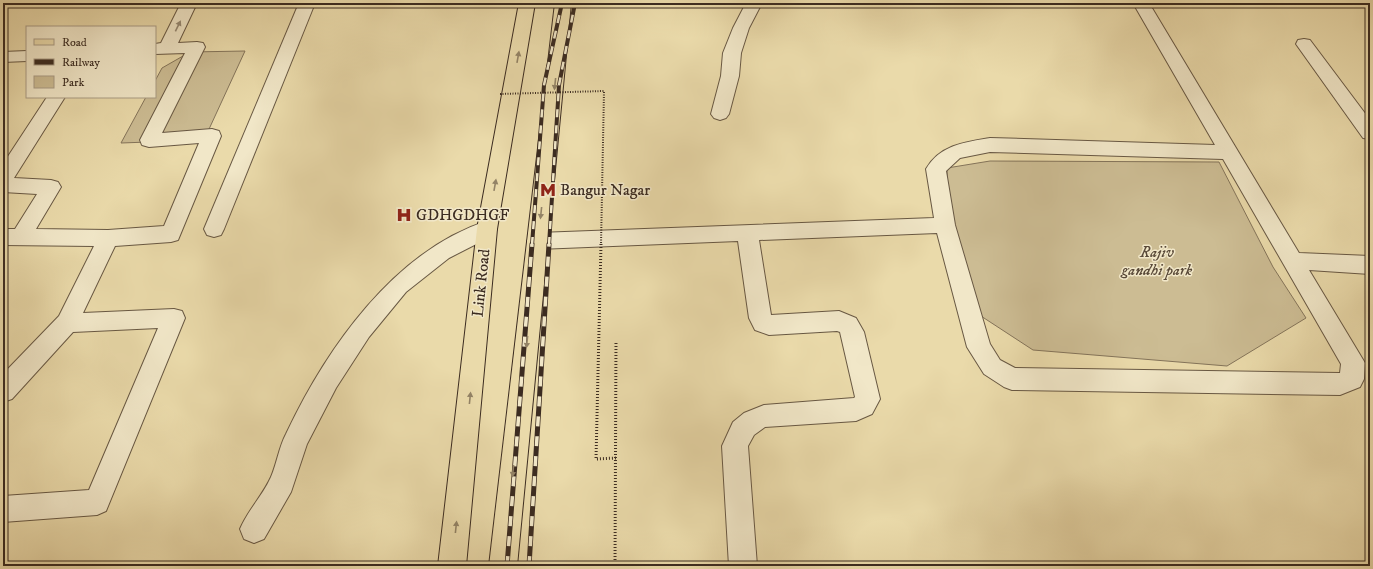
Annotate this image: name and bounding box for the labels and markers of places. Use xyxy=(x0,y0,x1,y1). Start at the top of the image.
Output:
place label: Bangur Nagar xyxy=(560,180,650,200)
metro station icon: Bangur Nagar xyxy=(539,181,557,199)
place label: GDHGDHGF xyxy=(416,205,510,225)
hospital icon: GDHGDHGF xyxy=(395,206,413,224)

